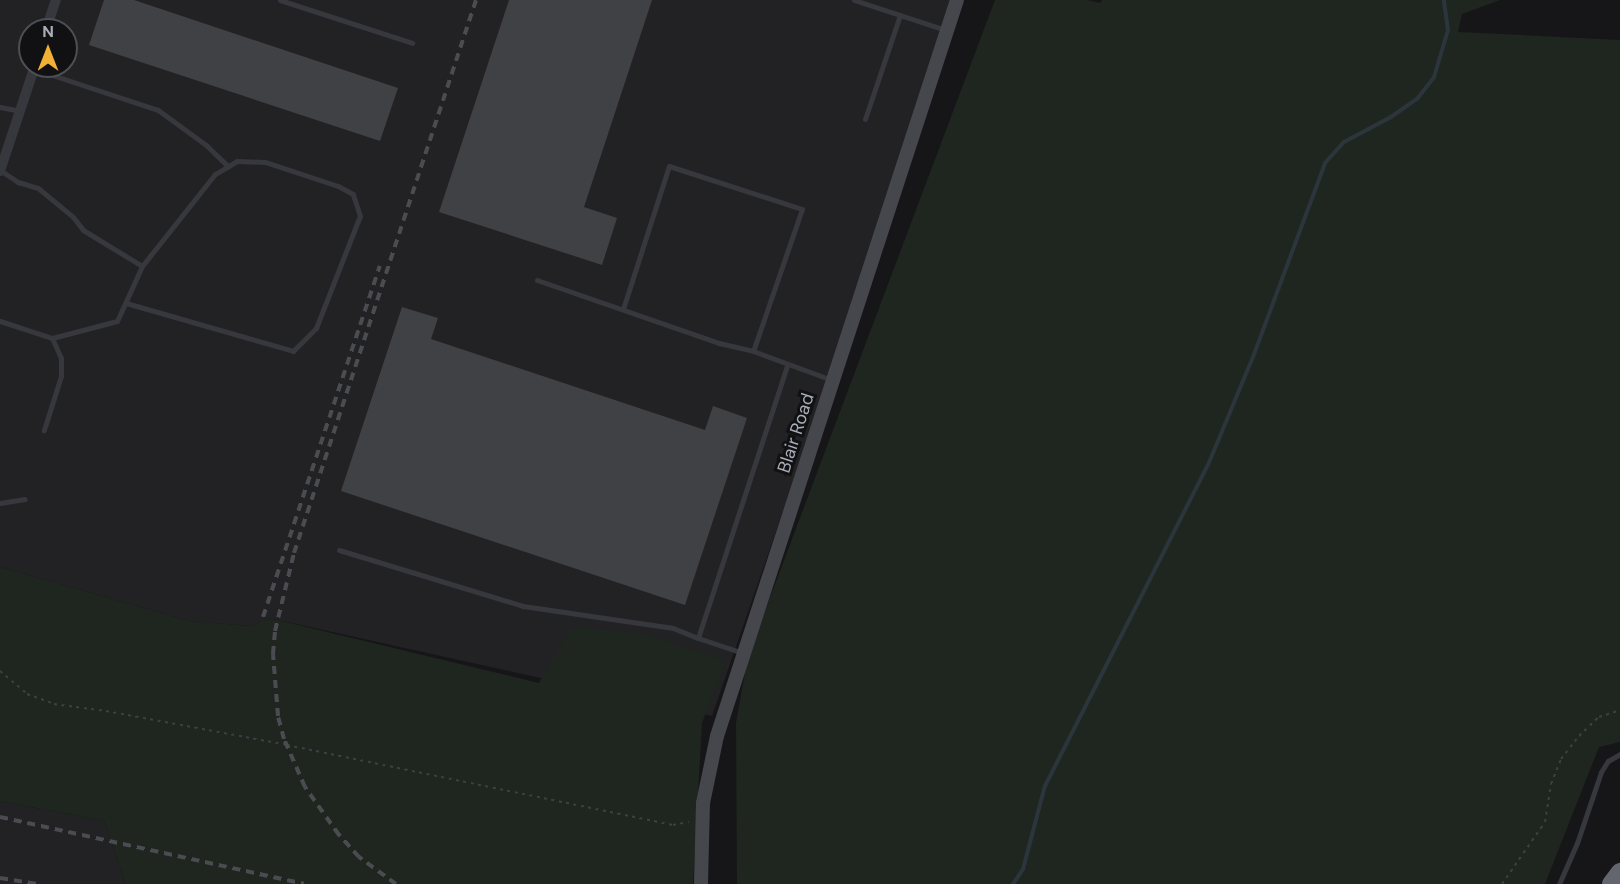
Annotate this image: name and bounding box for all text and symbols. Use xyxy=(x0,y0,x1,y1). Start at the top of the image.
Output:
north arrow xyxy=(18,18,78,78)
text: N xyxy=(42,21,54,42)
street label: Blair Road xyxy=(773,391,819,475)

